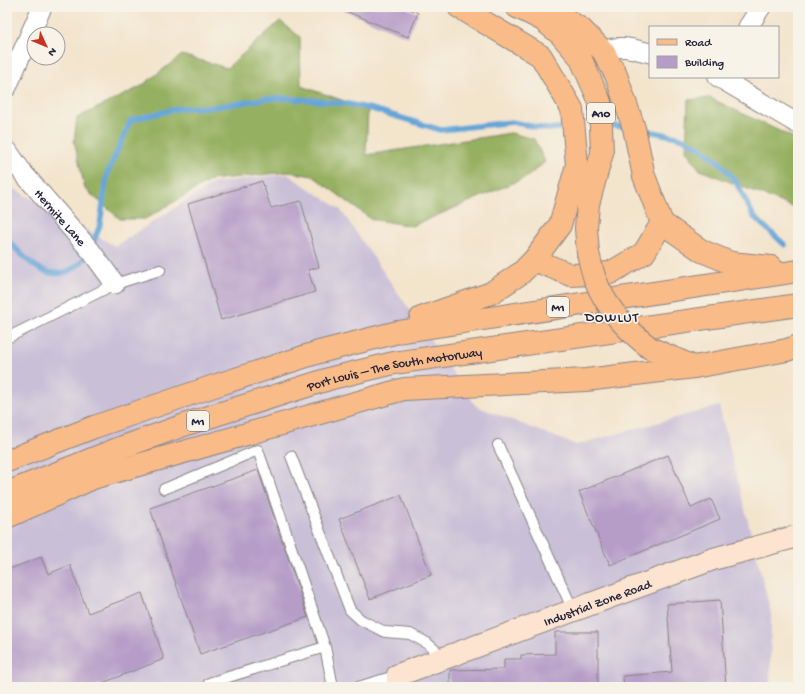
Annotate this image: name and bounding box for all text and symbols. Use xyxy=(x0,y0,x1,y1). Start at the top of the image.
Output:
north arrow xyxy=(26,26,66,66)
legend xyxy=(649,26,779,78)
text: Road xyxy=(685,37,712,51)
text: N xyxy=(45,45,59,58)
text: Building xyxy=(684,57,724,71)
road number: A10 xyxy=(587,103,615,123)
street label: Hermite Lane xyxy=(30,187,88,250)
road number: M1 xyxy=(547,297,569,317)
district label: DOWLUT xyxy=(584,310,639,327)
street label: Port Louis – The South Motorway xyxy=(305,345,484,396)
road number: M1 xyxy=(187,411,209,431)
street label: Industrial Zone Road xyxy=(542,577,655,631)

